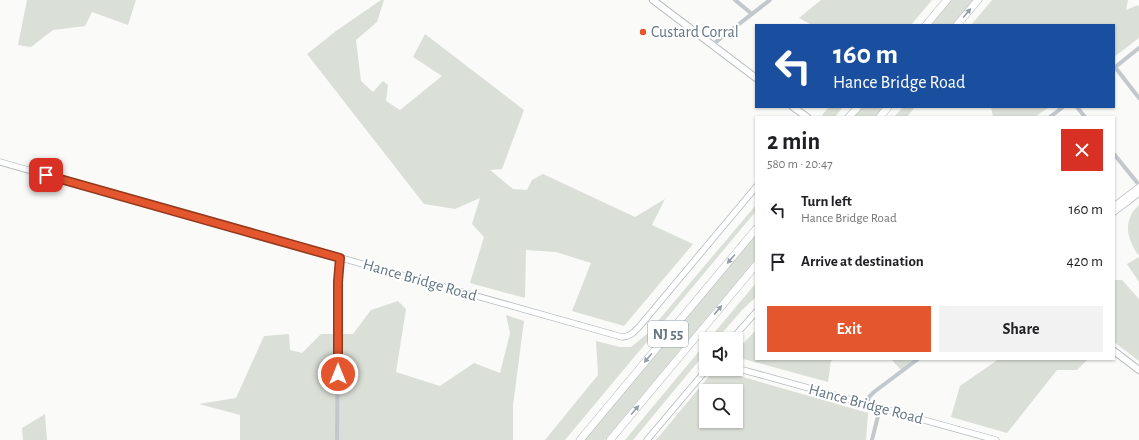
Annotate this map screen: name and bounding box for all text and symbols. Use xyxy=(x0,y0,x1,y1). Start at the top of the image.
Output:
one-way arrow xyxy=(963,7,972,18)
place label: Custard Corral xyxy=(651,24,739,40)
marker: Custard Corral xyxy=(638,27,648,37)
icon: left xyxy=(767,40,819,92)
text: 160 m xyxy=(833,41,898,69)
text: Hance Bridge Road xyxy=(833,74,965,92)
button: close xyxy=(1061,129,1103,171)
text: 2 min xyxy=(767,130,820,154)
pin xyxy=(29,158,63,192)
text: 580 m · 20:47 xyxy=(767,158,833,171)
icon: arrive xyxy=(35,164,57,186)
text: Turn left xyxy=(801,194,852,209)
icon: left xyxy=(767,199,789,221)
text: 160 m xyxy=(1068,202,1103,217)
text: Hance Bridge Road xyxy=(801,212,897,225)
icon: arrive xyxy=(767,251,789,273)
one-way arrow xyxy=(727,253,735,264)
text: Arrive at destination xyxy=(801,254,924,269)
text: 420 m xyxy=(1067,254,1103,269)
street label: Hance Bridge Road xyxy=(361,256,479,304)
one-way arrow xyxy=(714,305,723,316)
button: Exit xyxy=(767,306,931,352)
button: Share xyxy=(939,306,1103,352)
road number: NJ 55 xyxy=(648,321,688,347)
map controls xyxy=(699,332,743,428)
button: sound xyxy=(699,332,743,376)
position arrow xyxy=(317,353,359,395)
one-way arrow xyxy=(643,353,652,364)
street label: Hance Bridge Road xyxy=(807,381,925,427)
button: search xyxy=(699,384,743,428)
one-way arrow xyxy=(630,405,639,415)

